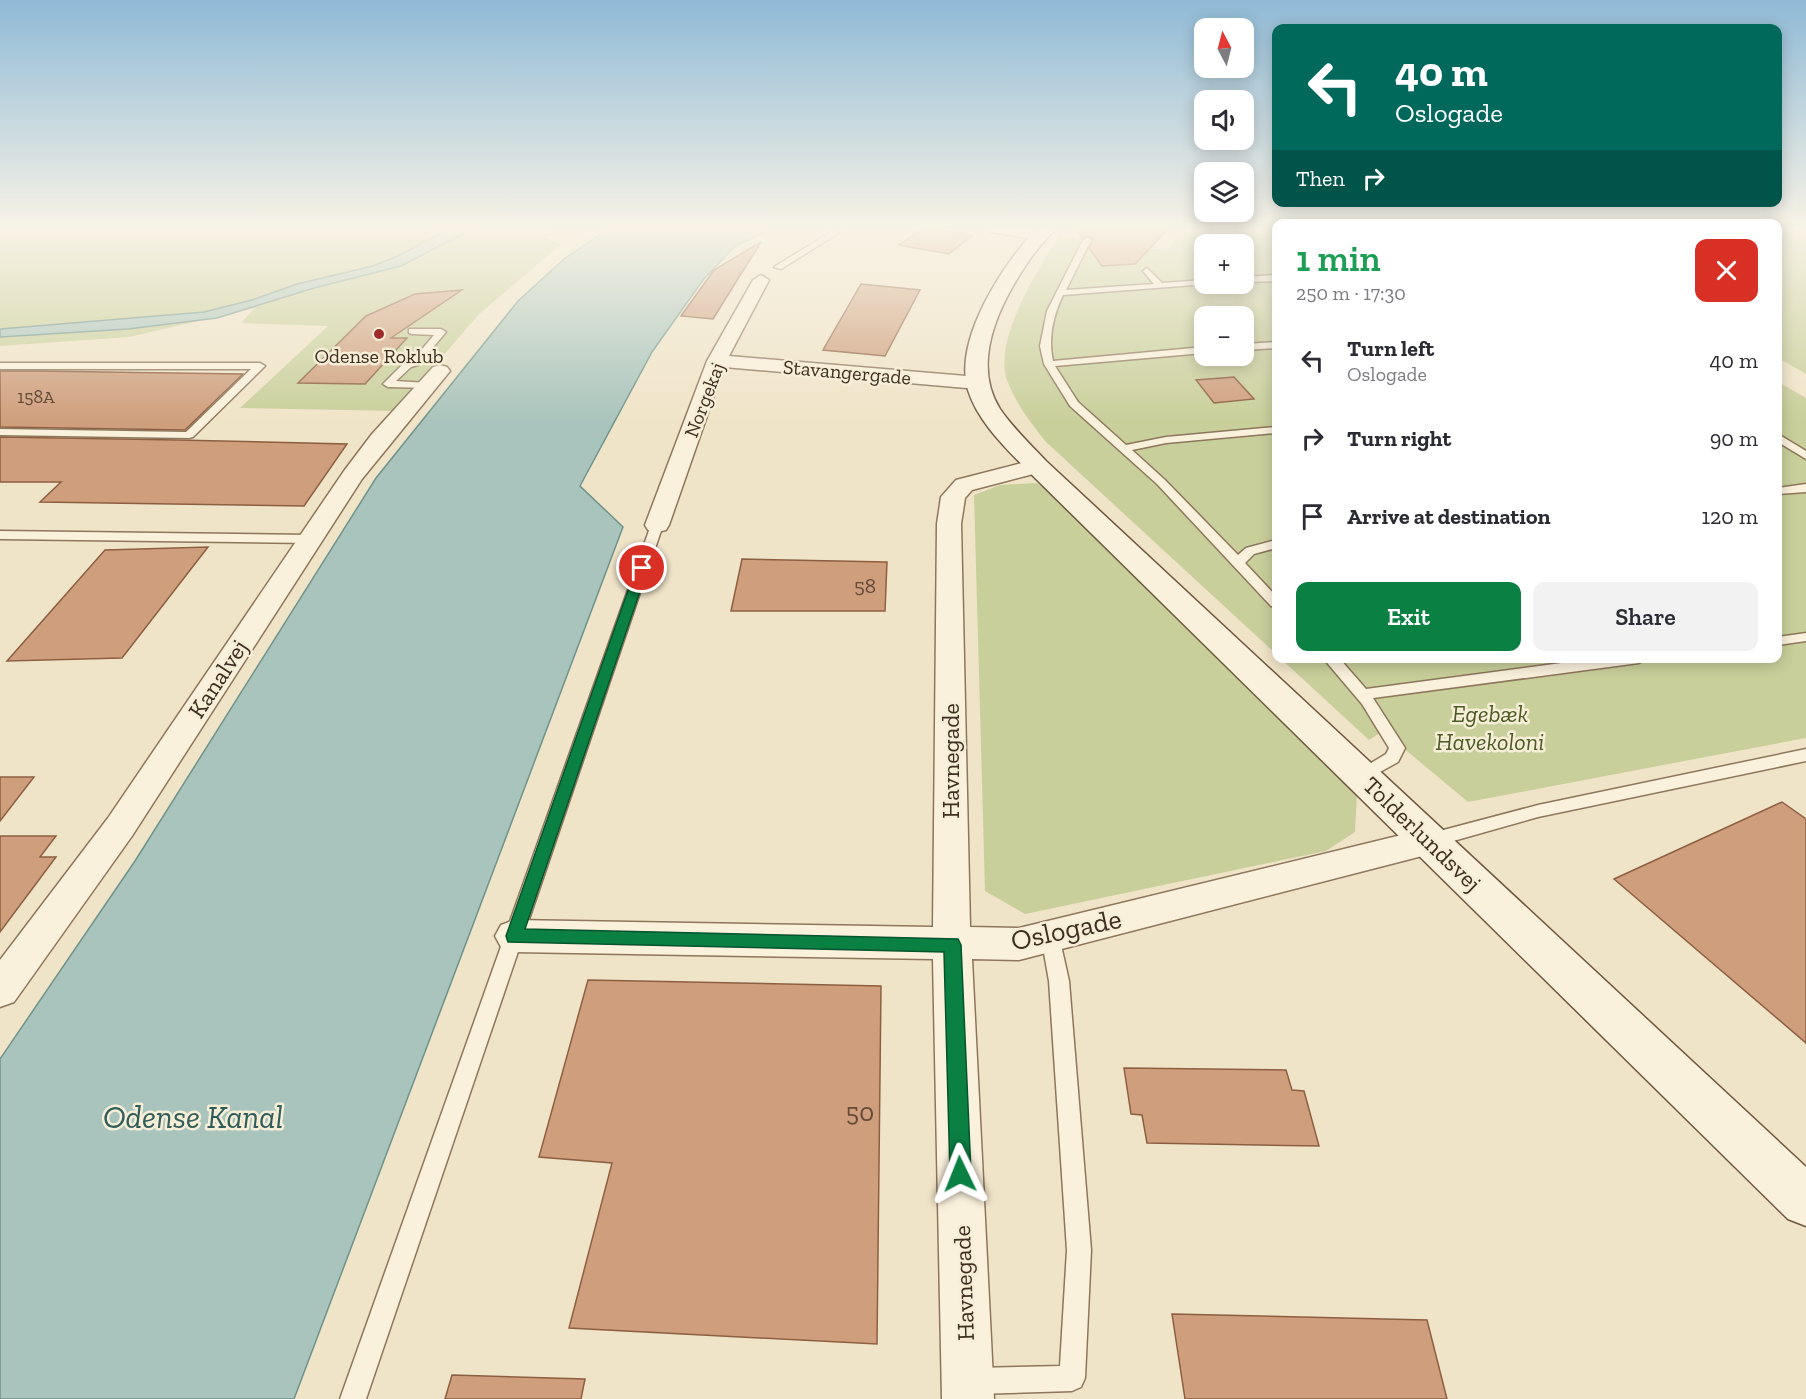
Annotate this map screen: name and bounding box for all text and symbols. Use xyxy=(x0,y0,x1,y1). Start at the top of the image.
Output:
north arrow xyxy=(1194,18,1254,78)
map controls xyxy=(1194,18,1254,366)
text: 40 m xyxy=(1395,46,1488,97)
icon: left xyxy=(1296,48,1374,126)
button: sound xyxy=(1194,90,1254,150)
text: Oslogade xyxy=(1395,97,1503,129)
button: layers xyxy=(1194,162,1254,222)
icon: right xyxy=(1357,162,1390,195)
text: Then xyxy=(1296,165,1345,192)
button: + xyxy=(1194,234,1254,294)
text: 1 min xyxy=(1296,237,1381,280)
button: close xyxy=(1695,239,1758,302)
text: 250 m · 17:30 xyxy=(1296,281,1406,305)
button: − xyxy=(1194,306,1254,366)
marker: Odense Roklub xyxy=(372,327,386,341)
text: Turn left xyxy=(1347,335,1434,362)
place label: Odense Roklub xyxy=(314,344,444,368)
icon: left xyxy=(1296,344,1329,377)
text: 40 m xyxy=(1709,347,1758,374)
street label: Stavangergade xyxy=(782,354,912,390)
street label: Norgekaj xyxy=(679,359,729,441)
text: Oslogade xyxy=(1347,362,1427,386)
house number: 158A xyxy=(17,386,55,408)
icon: right xyxy=(1296,422,1329,455)
text: Turn right xyxy=(1347,425,1451,452)
text: 90 m xyxy=(1710,425,1758,452)
icon: arrive xyxy=(1296,500,1329,533)
text: Arrive at destination xyxy=(1347,503,1550,530)
text: 120 m xyxy=(1702,503,1758,530)
pin xyxy=(616,542,667,593)
icon: arrive xyxy=(625,551,658,584)
house number: 58 xyxy=(854,573,876,598)
button: Exit xyxy=(1296,582,1521,651)
button: Share xyxy=(1533,582,1758,651)
street label: Kanalvej xyxy=(182,634,254,723)
park label: Egebæk Havekoloni xyxy=(1436,699,1544,756)
street label: Havnegade xyxy=(936,703,965,819)
street label: Tolderlundsvej xyxy=(1357,770,1487,897)
street label: Oslogade xyxy=(1008,902,1124,957)
house number: 50 xyxy=(846,1096,874,1128)
water label: Odense Kanal xyxy=(103,1098,283,1136)
position arrow xyxy=(928,1142,992,1206)
street label: Havnegade xyxy=(947,1225,980,1341)

